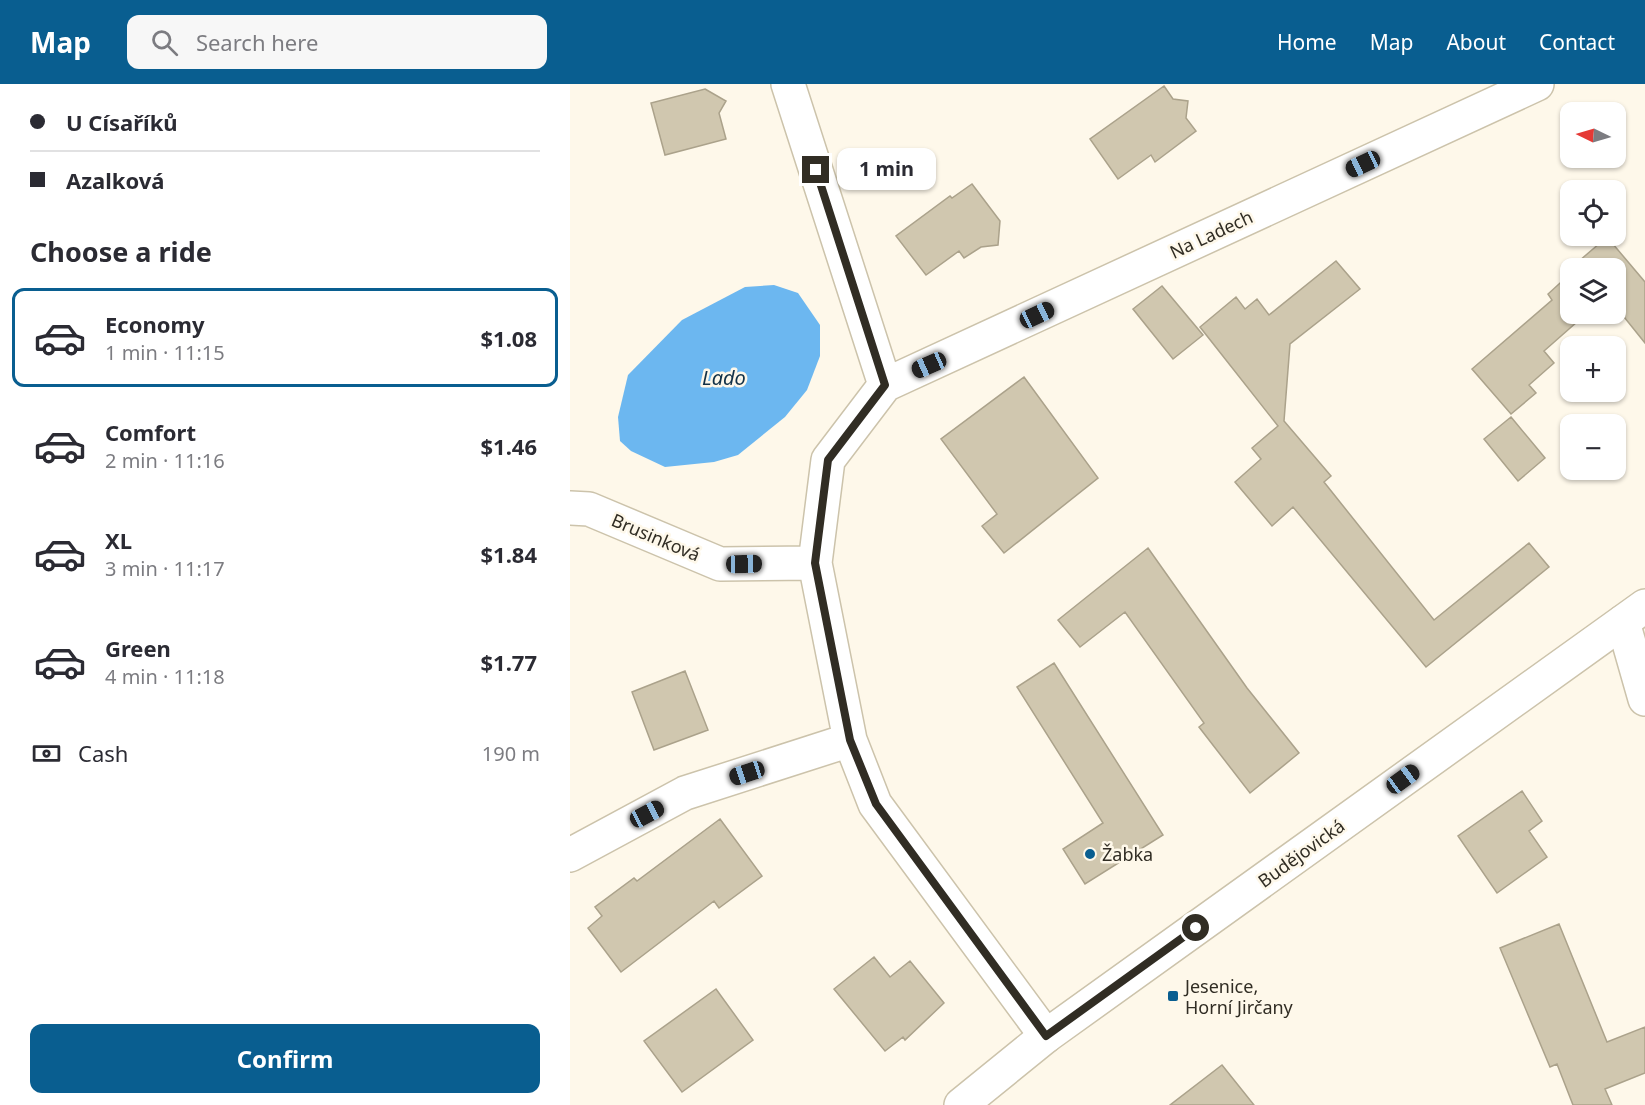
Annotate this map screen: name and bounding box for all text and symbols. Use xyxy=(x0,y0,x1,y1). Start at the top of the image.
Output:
search box xyxy=(127,15,547,69)
text: Map xyxy=(30,23,91,61)
icon: search xyxy=(148,26,181,59)
text: Search here xyxy=(196,27,318,57)
text: Home xyxy=(1277,28,1337,56)
text: Map xyxy=(1370,28,1413,56)
text: About xyxy=(1446,28,1506,56)
text: Contact xyxy=(1539,28,1615,56)
north arrow xyxy=(1560,102,1626,168)
map controls xyxy=(1560,102,1626,480)
text: U Císaříků xyxy=(66,107,178,137)
car xyxy=(1343,148,1383,180)
callout: 1 min xyxy=(837,149,936,191)
text: 1 min xyxy=(859,155,914,182)
route end xyxy=(802,156,829,183)
text: Azalková xyxy=(66,165,165,195)
button: locate xyxy=(1560,180,1626,246)
street label: Na Ladech xyxy=(1166,204,1256,264)
text: Choose a ride xyxy=(30,233,212,270)
button: layers xyxy=(1560,258,1626,324)
car xyxy=(1017,299,1057,331)
text: Economy xyxy=(105,309,204,339)
icon: car xyxy=(33,311,87,365)
text: $1.08 xyxy=(480,323,537,353)
button: + xyxy=(1560,336,1626,402)
text: 1 min · 11:15 xyxy=(105,339,225,366)
car xyxy=(909,349,949,381)
water label: Lado xyxy=(702,364,746,391)
button: − xyxy=(1560,414,1626,480)
text: Comfort xyxy=(105,417,196,447)
icon: car xyxy=(33,419,87,473)
text: $1.46 xyxy=(480,431,537,461)
text: 2 min · 11:16 xyxy=(105,447,225,474)
street label: Brusinková xyxy=(608,508,704,566)
text: XL xyxy=(105,525,132,555)
icon: car xyxy=(33,527,87,581)
text: $1.84 xyxy=(480,539,537,569)
text: 3 min · 11:17 xyxy=(105,555,225,582)
car xyxy=(726,555,762,573)
text: Green xyxy=(105,633,171,663)
icon: car xyxy=(33,635,87,689)
text: $1.77 xyxy=(480,647,537,677)
text: 4 min · 11:18 xyxy=(105,663,225,690)
icon: cash xyxy=(30,737,63,770)
text: Cash xyxy=(78,738,128,768)
text: 190 m xyxy=(482,740,540,767)
car xyxy=(727,759,767,787)
car xyxy=(1383,761,1423,797)
car xyxy=(627,798,667,830)
street label: Budějovická xyxy=(1253,814,1349,892)
place label: Žabka xyxy=(1102,842,1153,866)
marker: Žabka xyxy=(1083,847,1097,861)
route start xyxy=(1182,914,1209,941)
place label: Jesenice, Horní Jirčany xyxy=(1183,974,1294,1019)
marker: Jesenice, Horní Jirčany xyxy=(1166,989,1180,1003)
button: Confirm xyxy=(30,1024,540,1093)

